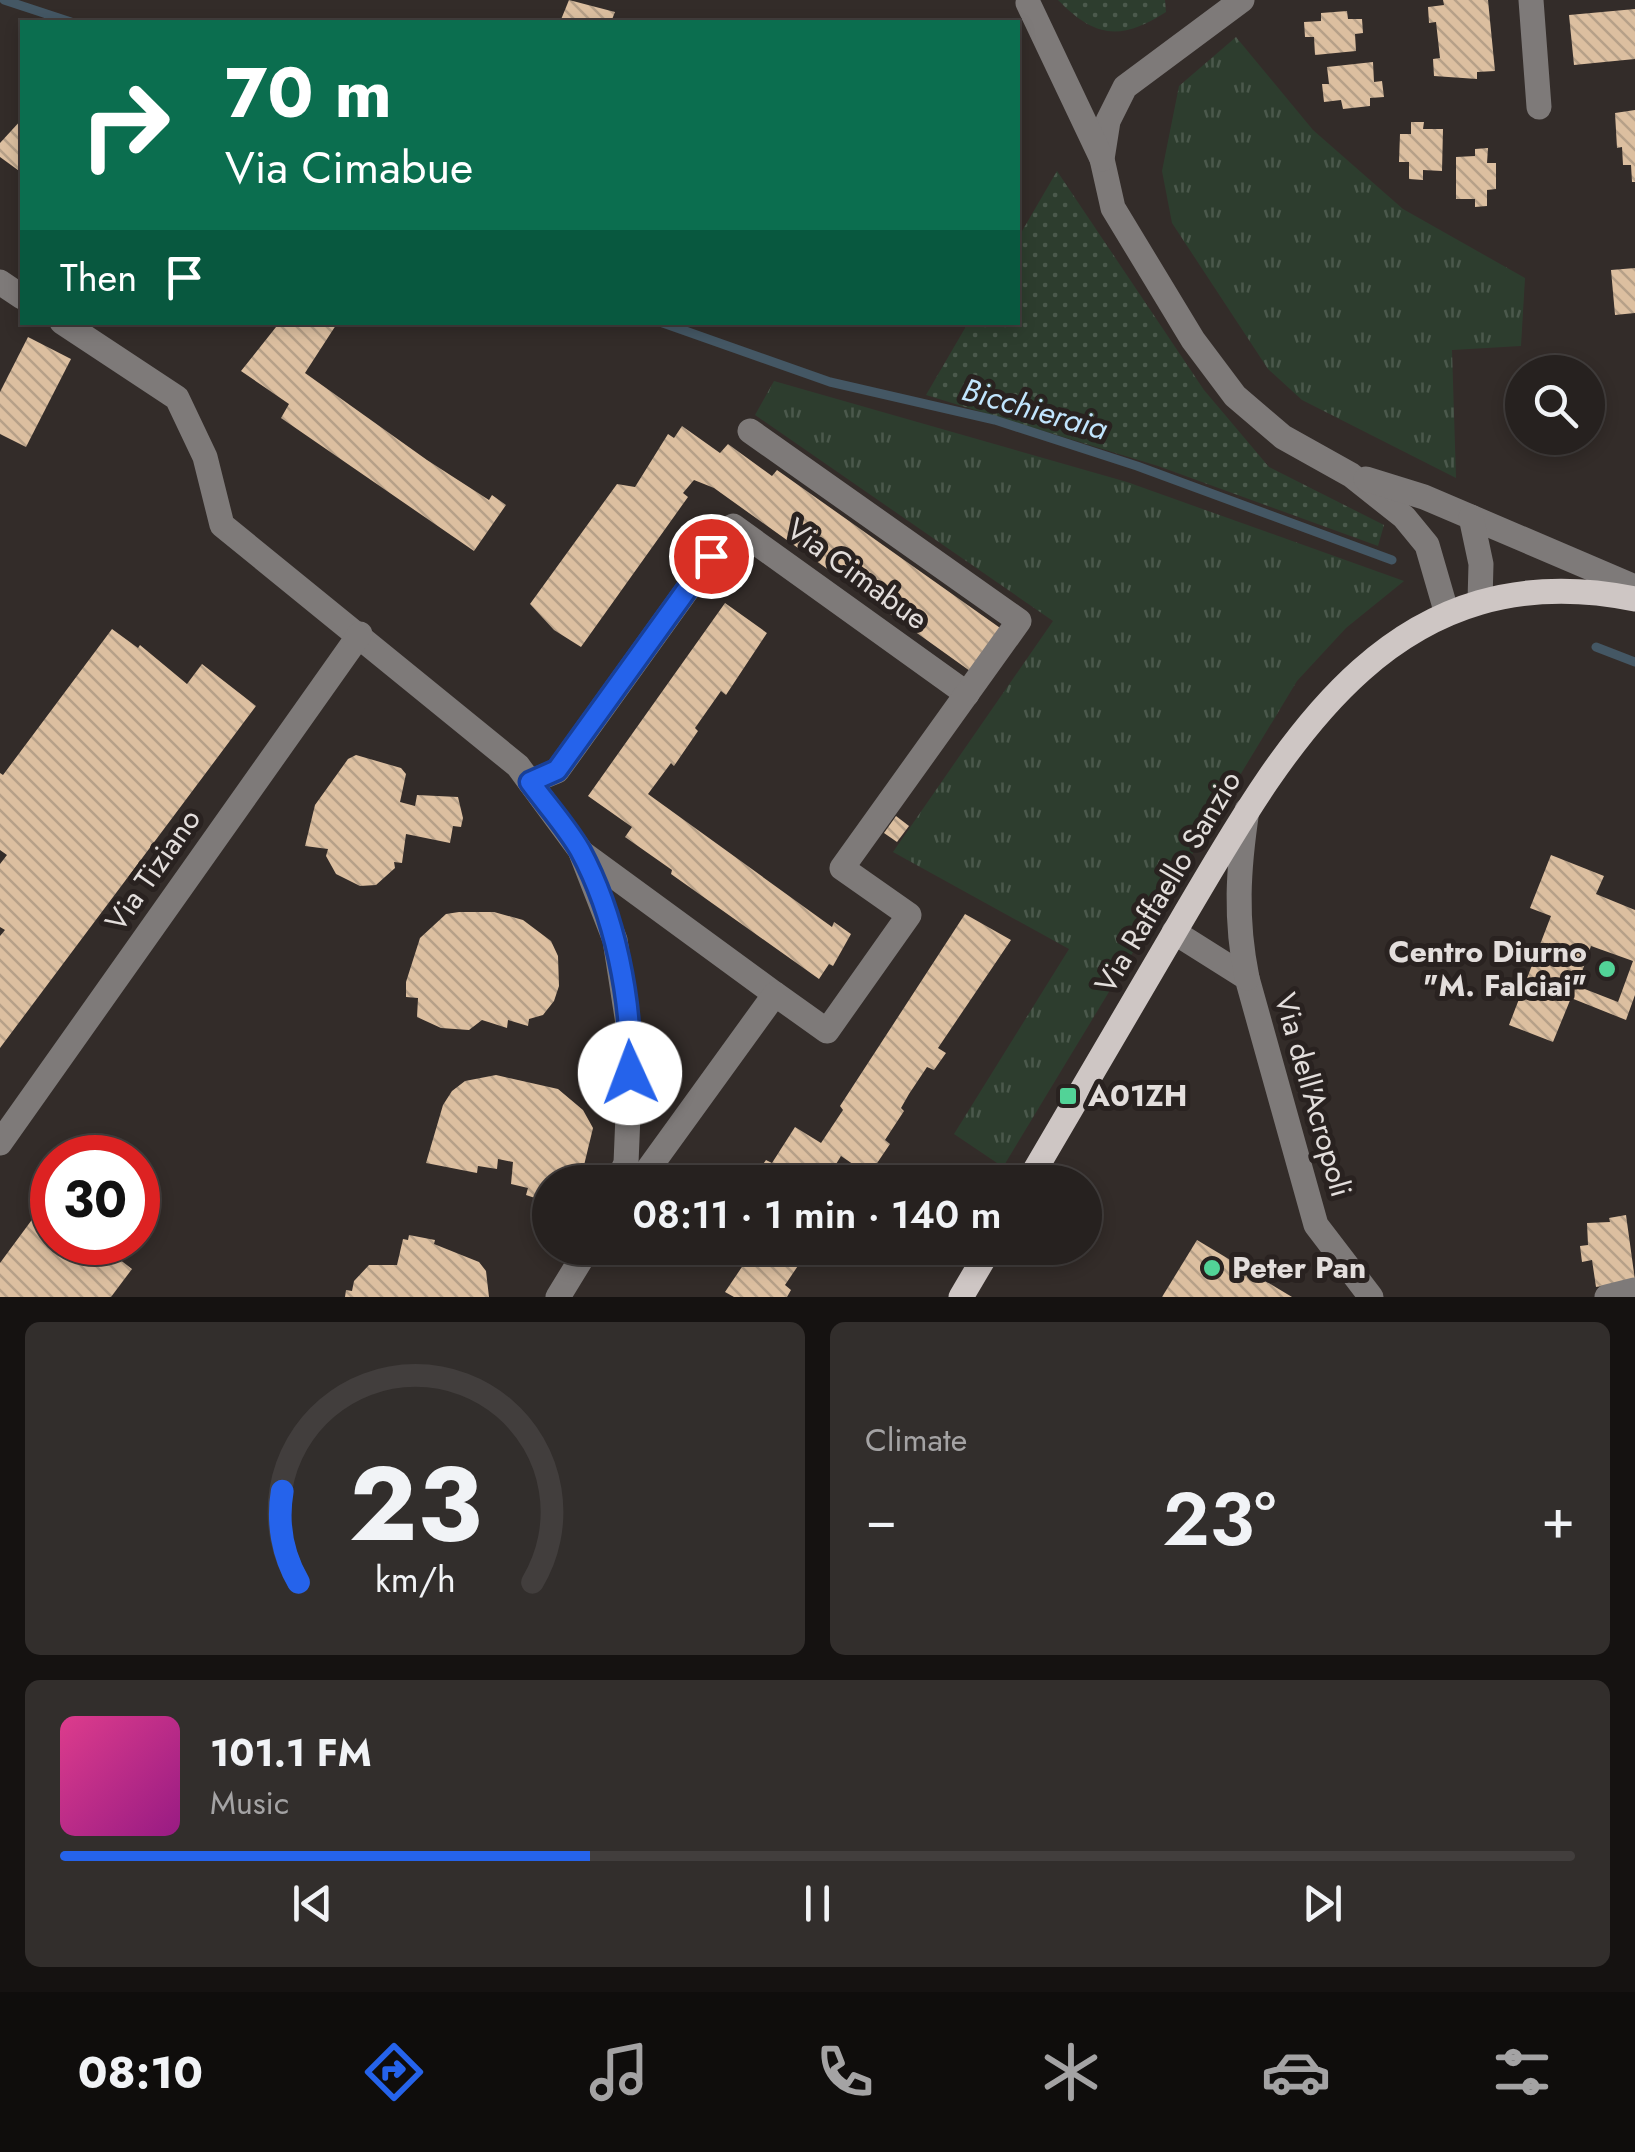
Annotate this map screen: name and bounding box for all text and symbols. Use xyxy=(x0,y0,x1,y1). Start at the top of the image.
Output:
text: 70 m xyxy=(225,42,392,143)
icon: right xyxy=(60,60,190,190)
text: Via Cimabue xyxy=(225,135,473,200)
text: Then xyxy=(60,250,137,305)
icon: arrive xyxy=(157,250,212,305)
map controls xyxy=(1505,355,1605,455)
button: search xyxy=(1505,355,1605,455)
water label: Bicchieraia xyxy=(957,366,1114,452)
street label: Via Cimabue xyxy=(778,508,937,640)
pin xyxy=(669,514,754,599)
icon: arrive xyxy=(684,529,739,584)
street label: Via Raffaello Sanzio xyxy=(1084,762,1251,1001)
street label: Via Tiziano xyxy=(95,800,211,940)
place label: Centro Diurno "M. Falciai" xyxy=(1389,930,1587,1007)
marker: Centro Diurno "M. Falciai" xyxy=(1596,958,1618,980)
street label: Via dell'Acropoli xyxy=(1264,988,1363,1202)
position arrow xyxy=(578,1021,682,1125)
place label: A01ZH xyxy=(1087,1074,1187,1117)
marker: A01ZH xyxy=(1057,1085,1079,1107)
speed limit sign: 30 xyxy=(30,1135,160,1265)
text: 08:11 · 1 min · 140 m xyxy=(633,1187,1001,1242)
place label: Peter Pan xyxy=(1232,1246,1366,1289)
marker: Peter Pan xyxy=(1201,1257,1223,1279)
text: Climate xyxy=(865,1417,967,1463)
text: 23 xyxy=(349,1429,481,1579)
text: 23° xyxy=(1162,1465,1276,1573)
text: − xyxy=(865,1479,897,1559)
text: + xyxy=(1541,1479,1575,1559)
text: km/h xyxy=(375,1554,455,1605)
text: 101.1 FM xyxy=(210,1725,372,1780)
text: Music xyxy=(210,1780,289,1826)
icon: previous xyxy=(285,1876,340,1931)
icon: pause xyxy=(790,1876,845,1931)
icon: next xyxy=(1295,1876,1350,1931)
icon: directions xyxy=(359,2037,429,2107)
icon: music xyxy=(584,2037,654,2107)
icon: phone xyxy=(810,2037,880,2107)
icon: climate xyxy=(1036,2037,1106,2107)
icon: car xyxy=(1261,2037,1331,2107)
icon: filters xyxy=(1487,2037,1557,2107)
text: 08:10 xyxy=(78,2040,203,2105)

